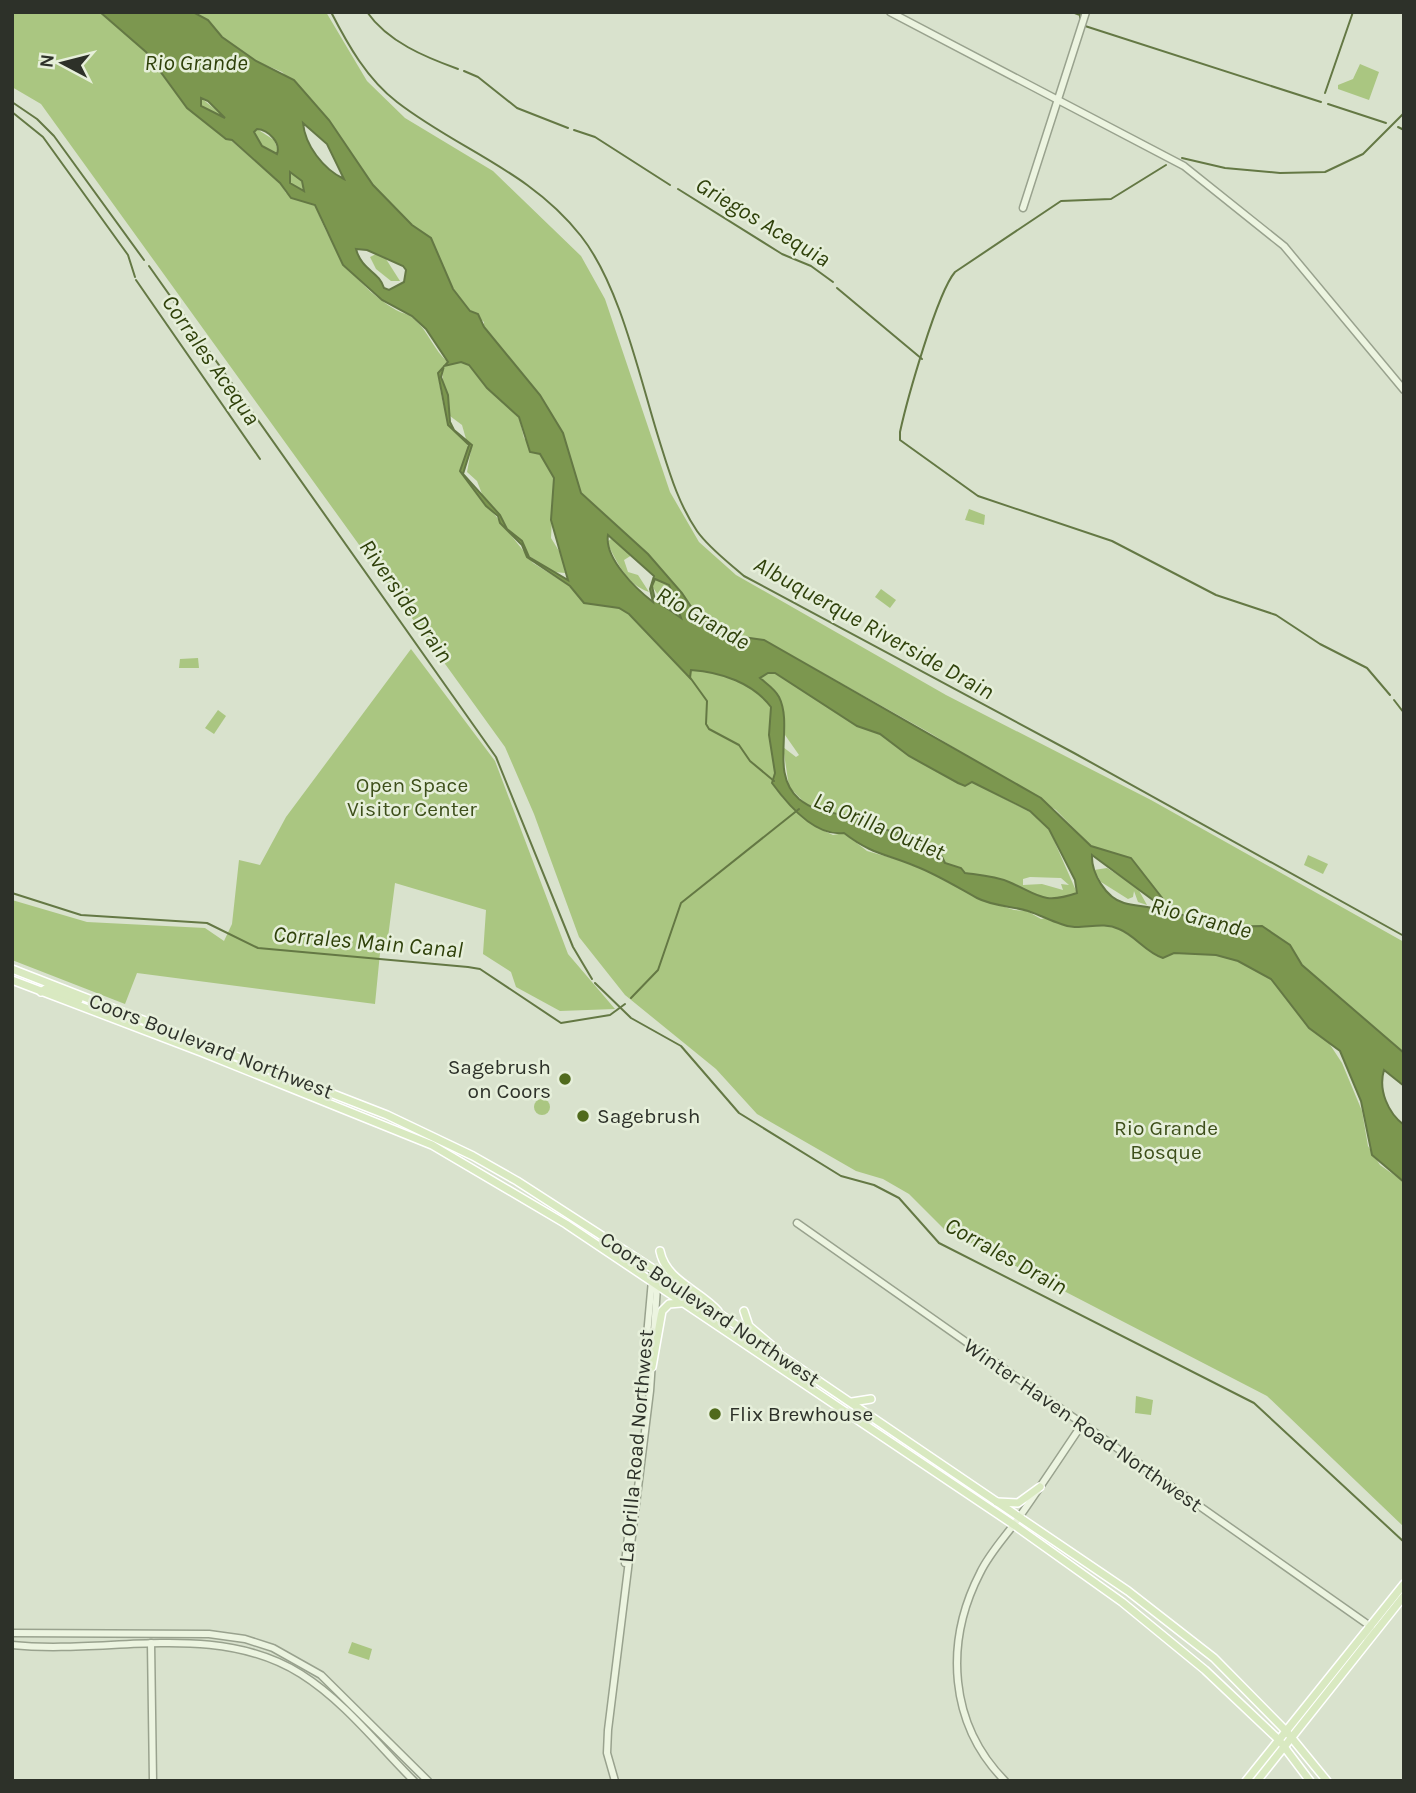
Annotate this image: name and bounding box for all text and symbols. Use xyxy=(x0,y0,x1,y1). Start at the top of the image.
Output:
north arrow xyxy=(28,28,98,98)
water label: Rio Grande xyxy=(144,49,248,76)
text: N xyxy=(35,53,59,69)
water label: Griegos Acequia xyxy=(691,171,835,273)
water label: Corrales Acequa xyxy=(156,290,266,430)
water label: Riverside Drain xyxy=(353,534,459,668)
water label: Albuquerque Riverside Drain xyxy=(749,551,999,705)
water label: Rio Grande xyxy=(651,580,755,656)
park label: Open Space Visitor Center xyxy=(347,773,477,821)
water label: La Orilla Outlet xyxy=(809,786,950,866)
water label: Rio Grande xyxy=(1148,892,1255,945)
water label: Corrales Main Canal xyxy=(272,920,464,964)
street label: Coors Boulevard Northwest xyxy=(86,988,336,1104)
place label: Sagebrush on Coors xyxy=(448,1055,551,1103)
marker: Sagebrush on Coors xyxy=(557,1071,573,1087)
place label: Sagebrush xyxy=(597,1104,700,1128)
marker: Sagebrush xyxy=(575,1108,591,1124)
park label: Rio Grande Bosque xyxy=(1114,1116,1218,1164)
water label: Corrales Drain xyxy=(940,1211,1072,1301)
street label: Coors Boulevard Northwest xyxy=(596,1227,824,1392)
street label: La Orilla Road Northwest xyxy=(614,1328,658,1564)
street label: Winter Haven Road Northwest xyxy=(959,1333,1207,1517)
place label: Flix Brewhouse xyxy=(729,1402,873,1426)
marker: Flix Brewhouse xyxy=(707,1406,723,1422)

